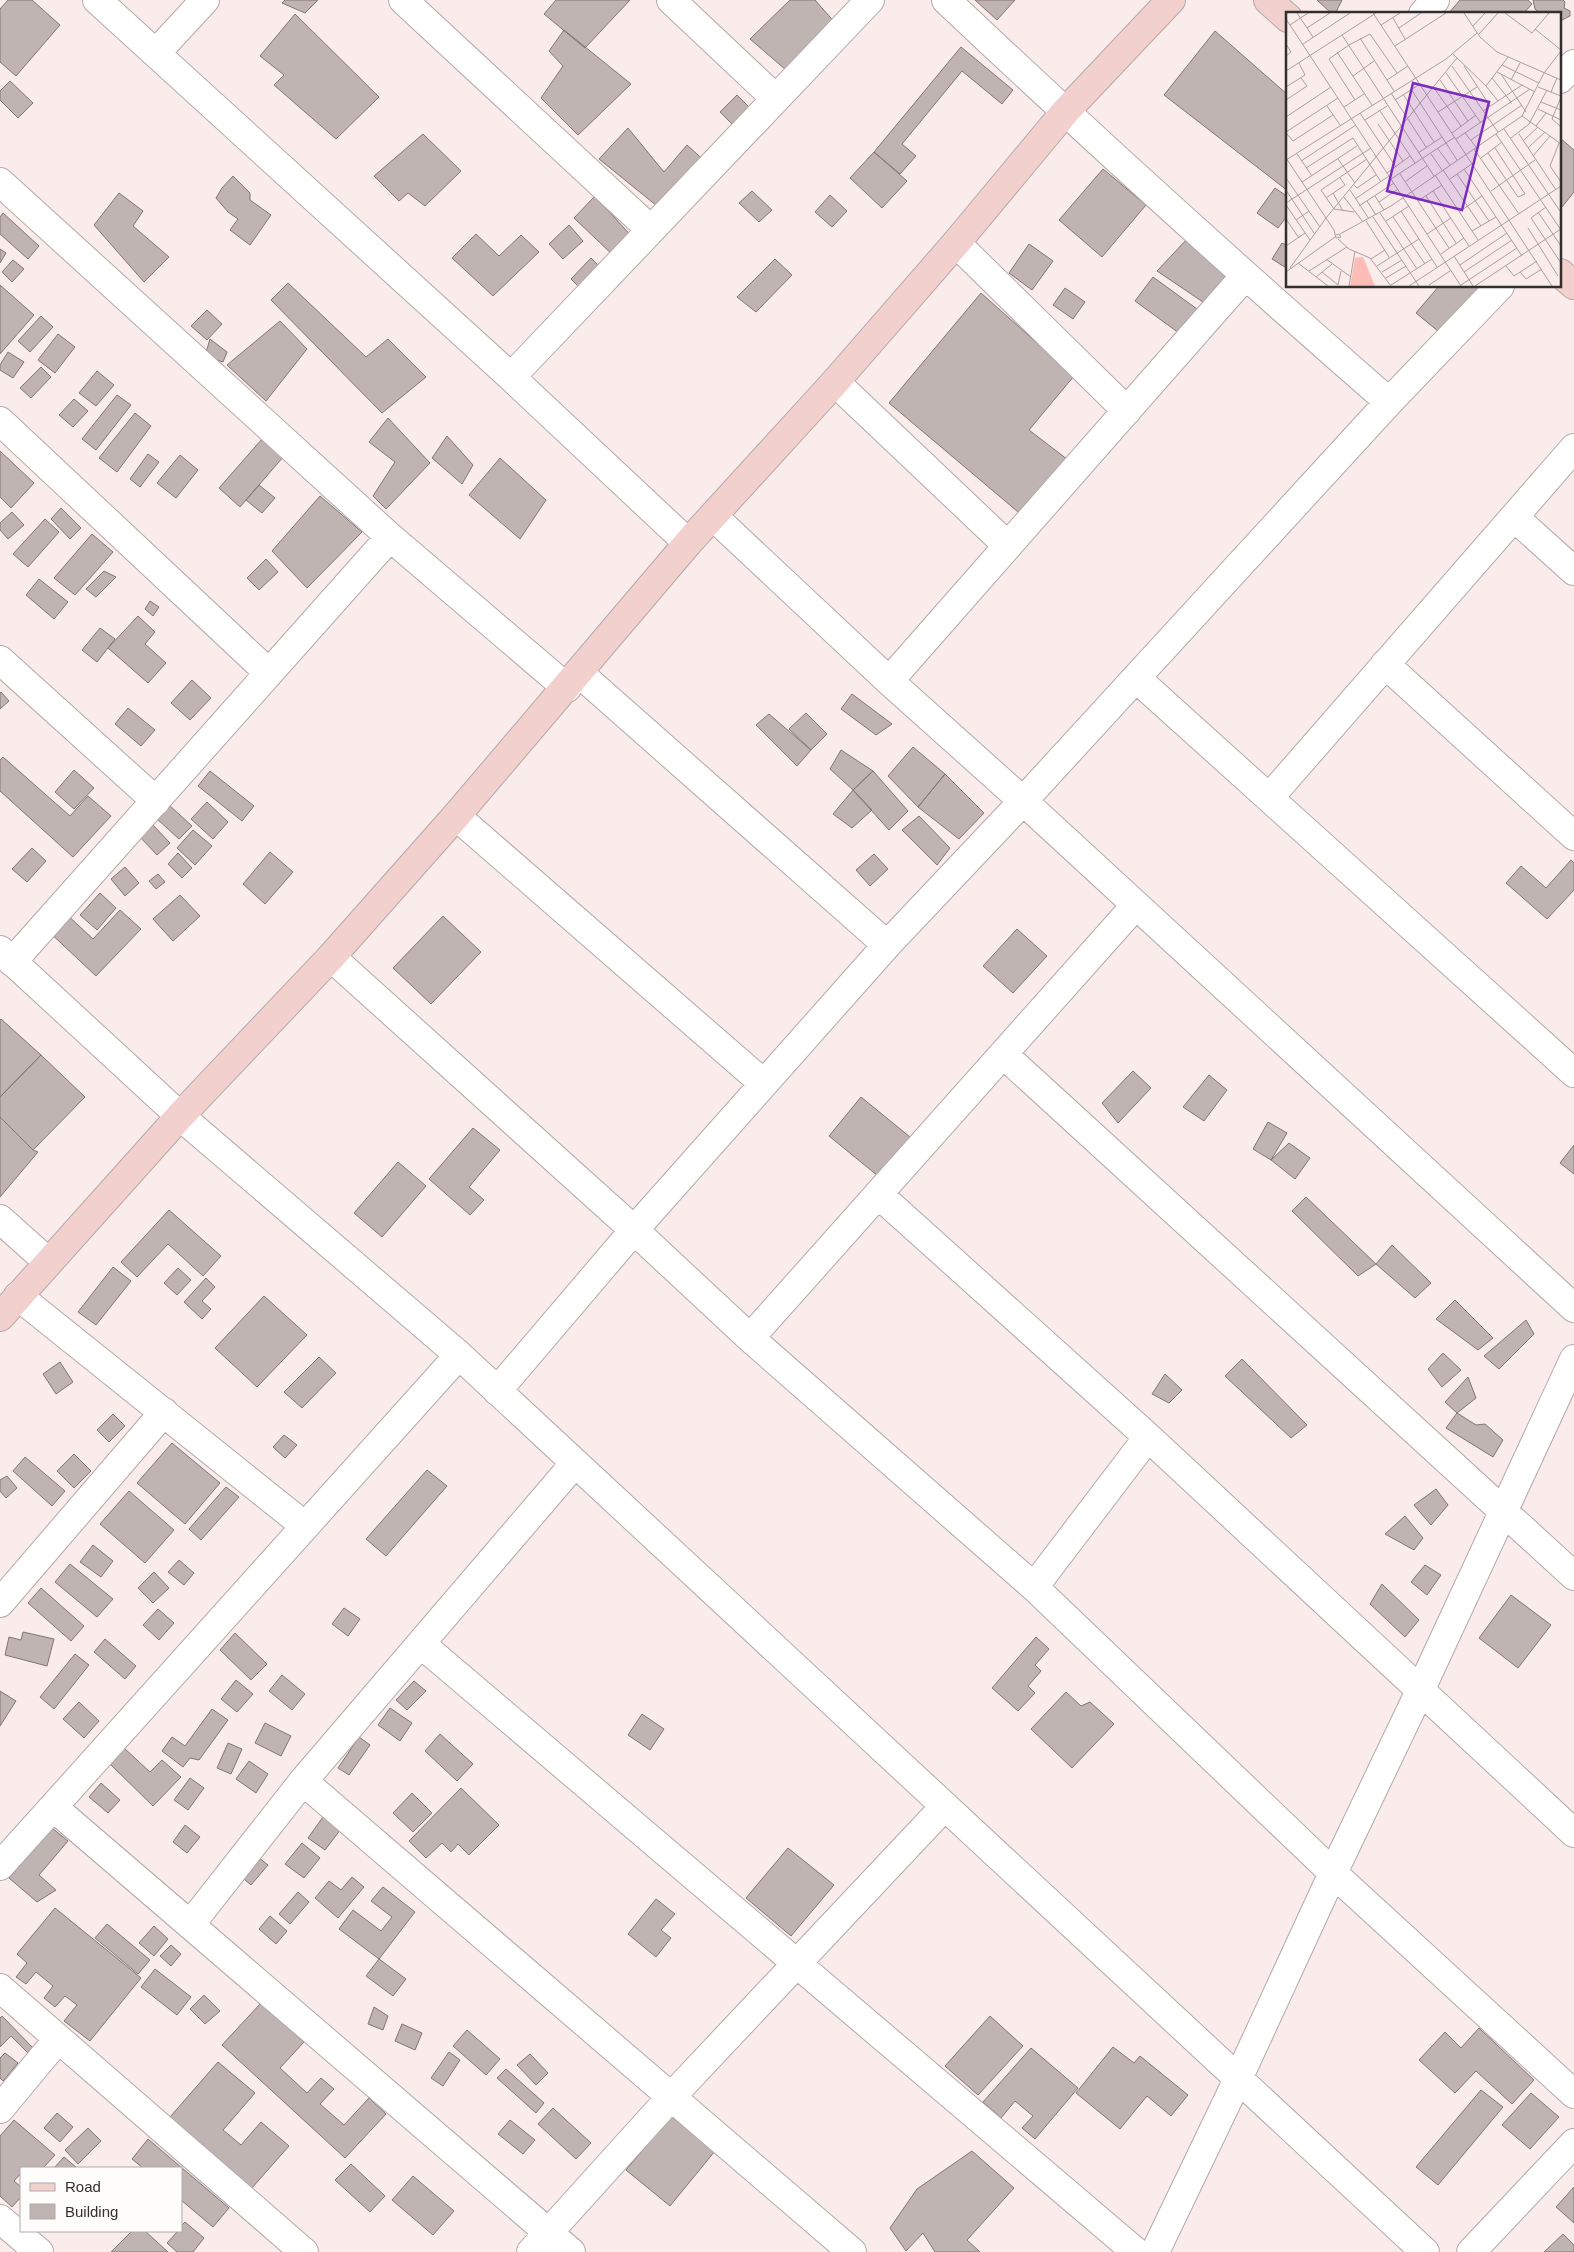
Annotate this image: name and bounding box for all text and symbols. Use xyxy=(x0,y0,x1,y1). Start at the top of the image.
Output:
inset map xyxy=(1286,12,1562,288)
legend xyxy=(20,2167,182,2232)
text: Road xyxy=(65,2178,101,2195)
text: Building xyxy=(65,2203,118,2220)

